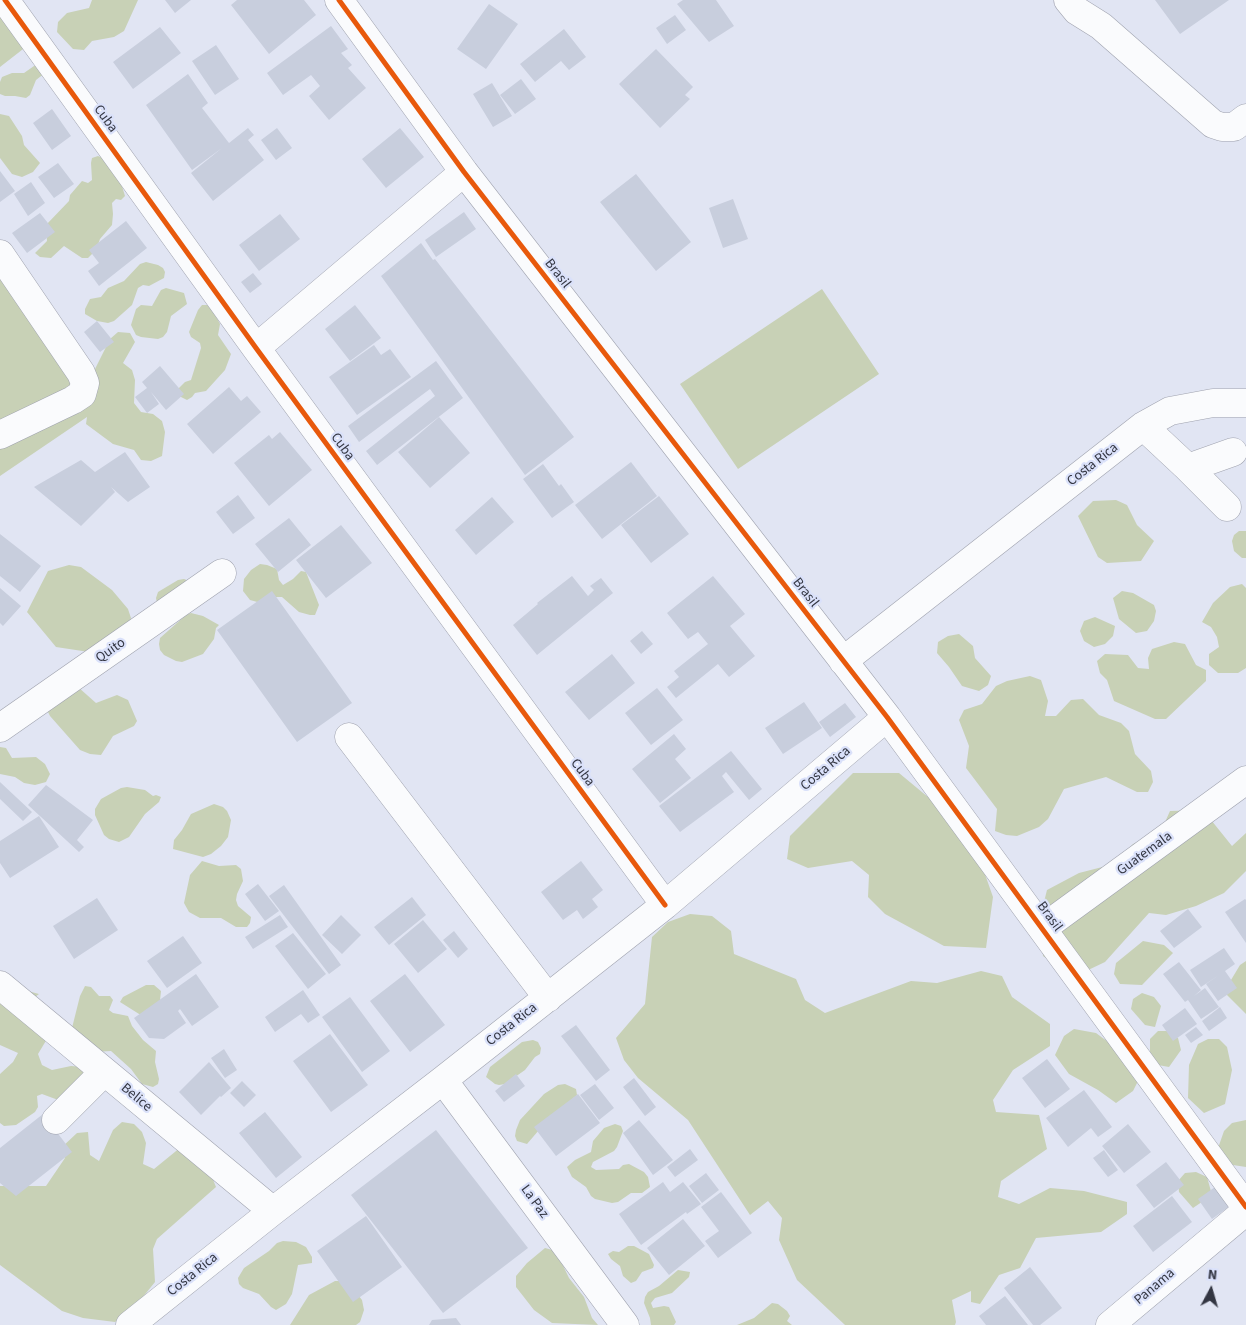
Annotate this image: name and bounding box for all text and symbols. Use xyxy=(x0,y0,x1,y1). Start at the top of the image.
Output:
street label: Cuba xyxy=(89,102,121,136)
street label: Brasil xyxy=(540,256,574,292)
street label: Cuba xyxy=(326,430,358,464)
street label: Costa Rica xyxy=(1064,440,1122,490)
street label: Brasil xyxy=(788,575,822,611)
street label: Quito xyxy=(93,635,129,667)
street label: Costa Rica xyxy=(798,743,854,795)
street label: Cuba xyxy=(566,756,598,790)
street label: Guatemala xyxy=(1114,828,1176,880)
street label: Brasil xyxy=(1033,899,1065,935)
street label: Costa Rica xyxy=(483,1000,541,1050)
street label: Belice xyxy=(117,1080,155,1116)
street label: La Paz xyxy=(516,1182,552,1222)
street label: Costa Rica xyxy=(164,1250,222,1300)
street label: Panama xyxy=(1131,1265,1179,1309)
north arrow xyxy=(1186,1265,1236,1315)
text: N xyxy=(1207,1265,1218,1286)

